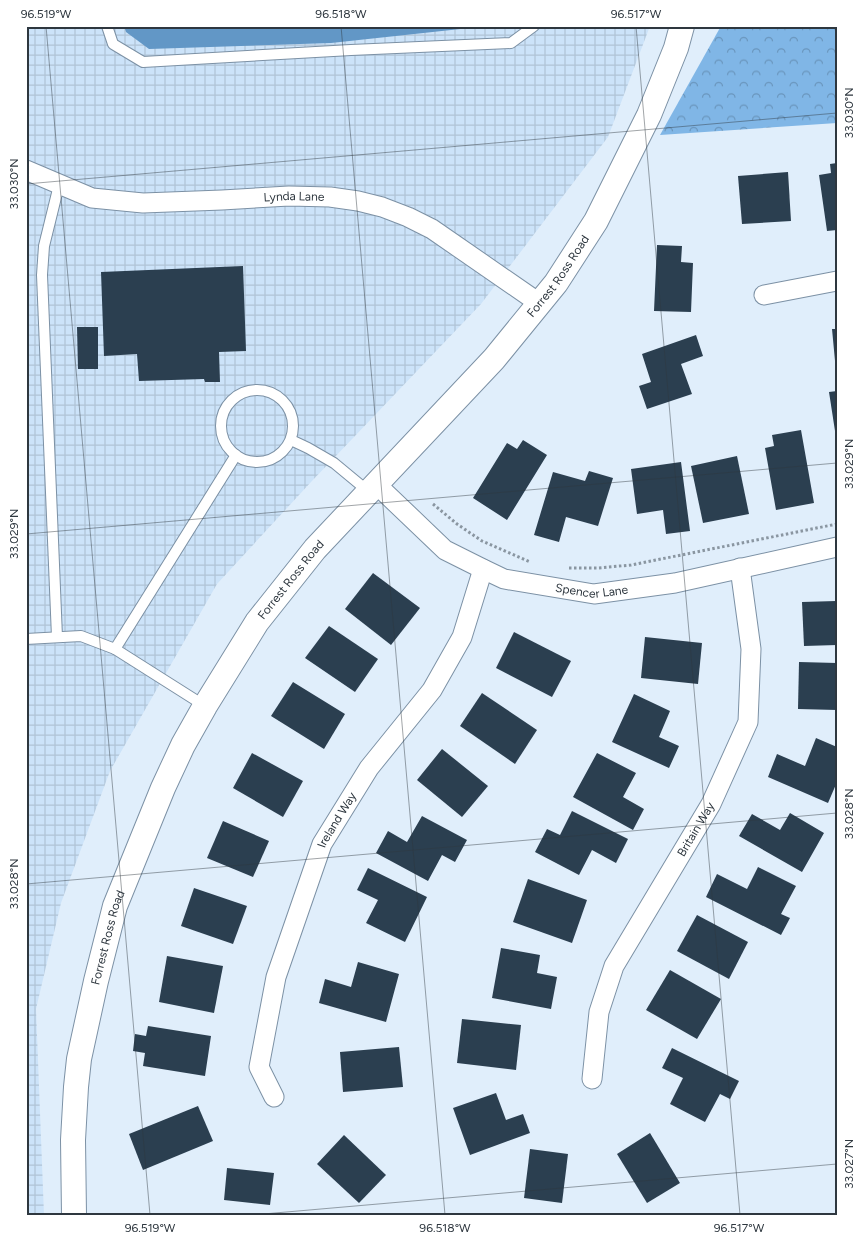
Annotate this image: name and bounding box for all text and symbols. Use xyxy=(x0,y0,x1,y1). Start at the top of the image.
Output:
text: 96.519°W xyxy=(21,7,72,21)
text: 96.518°W xyxy=(315,7,367,21)
text: 96.517°W xyxy=(611,7,662,21)
text: 33.030°N xyxy=(842,87,856,139)
text: 33.030°N xyxy=(7,158,21,210)
street label: Lynda Lane xyxy=(263,189,325,205)
street label: Forrest Ross Road xyxy=(524,233,592,320)
text: 33.029°N xyxy=(842,439,856,489)
text: 33.029°N xyxy=(7,509,21,559)
street label: Forrest Ross Road xyxy=(255,537,327,622)
street label: Spencer Lane xyxy=(554,581,629,601)
text: 33.028°N xyxy=(842,788,856,840)
street label: Ireland Way xyxy=(314,789,360,849)
street label: Britain Way xyxy=(674,799,718,859)
text: 33.028°N xyxy=(7,858,21,910)
street label: Forrest Ross Road xyxy=(88,888,128,986)
text: 33.027°N xyxy=(842,1139,856,1189)
text: 96.519°W xyxy=(125,1221,176,1235)
text: 96.518°W xyxy=(419,1221,471,1235)
text: 96.517°W xyxy=(714,1221,765,1235)

